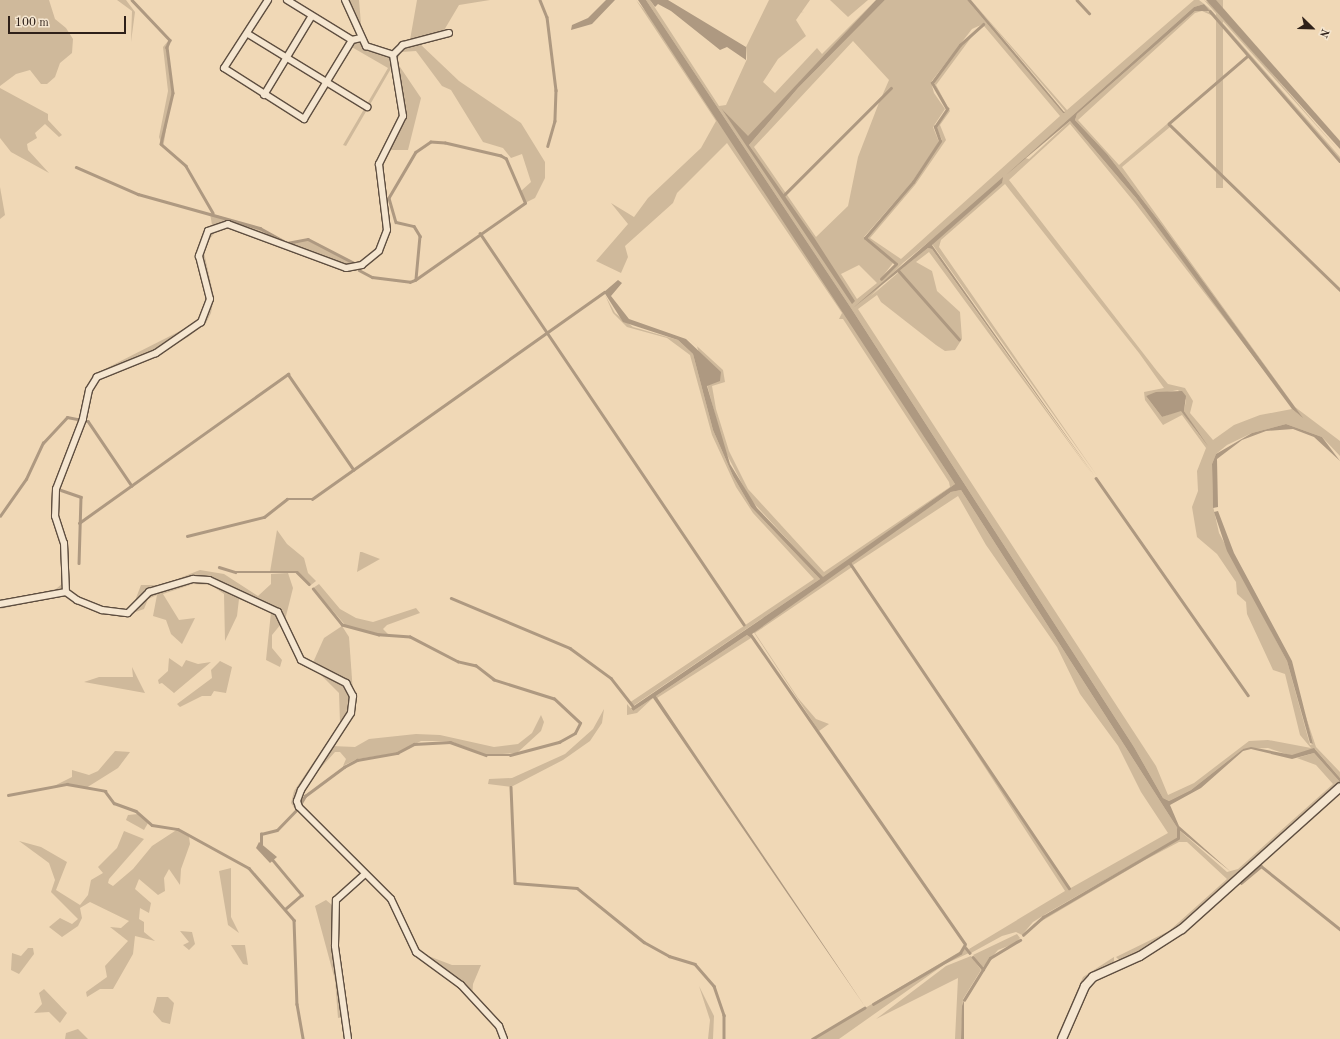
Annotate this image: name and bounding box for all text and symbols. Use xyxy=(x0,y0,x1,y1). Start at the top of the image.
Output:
scale bar xyxy=(10,8,128,34)
north arrow xyxy=(1292,8,1332,48)
text: 100 m xyxy=(15,17,49,29)
text: N xyxy=(1317,27,1330,39)

